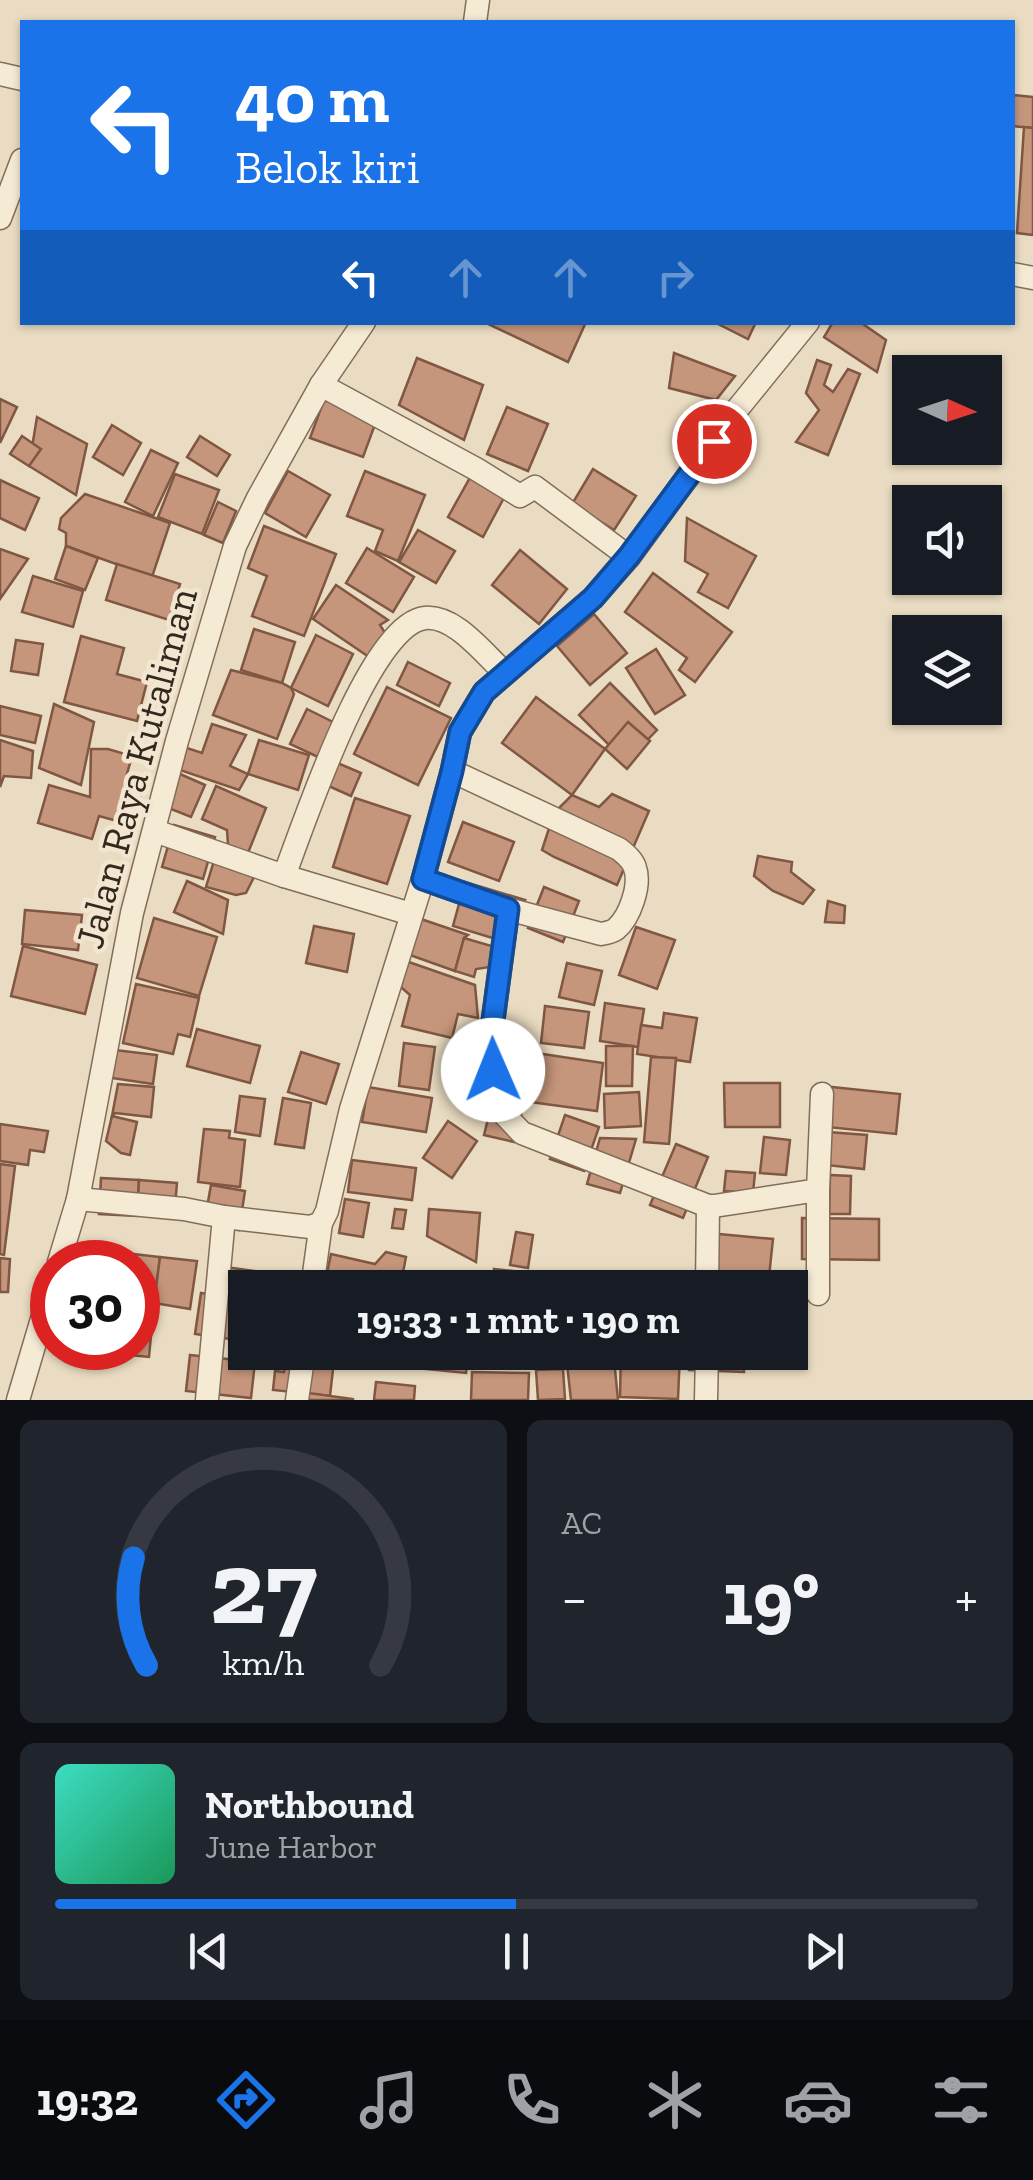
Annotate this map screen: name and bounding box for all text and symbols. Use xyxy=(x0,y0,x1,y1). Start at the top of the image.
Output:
text: 40 m xyxy=(235,56,390,140)
icon: left xyxy=(70,60,200,190)
text: Belok kiri xyxy=(235,141,420,195)
icon: left xyxy=(333,250,388,305)
icon: ahead xyxy=(438,250,493,305)
icon: ahead xyxy=(543,250,598,305)
icon: right xyxy=(648,250,703,305)
north arrow xyxy=(892,355,1002,465)
map controls xyxy=(892,355,1002,725)
pin xyxy=(672,399,757,484)
icon: arrive xyxy=(687,414,742,469)
button: sound xyxy=(892,485,1002,595)
street label: Jalan Raya Kutaliman xyxy=(65,583,207,953)
button: layers xyxy=(892,615,1002,725)
position arrow xyxy=(441,1018,545,1122)
speed limit sign: 30 xyxy=(30,1240,160,1370)
text: 19:33 · 1 mnt · 190 m xyxy=(357,1297,679,1343)
text: AC xyxy=(562,1504,602,1542)
text: 27 xyxy=(210,1525,317,1650)
text: 19° xyxy=(723,1553,819,1643)
text: − xyxy=(562,1565,587,1631)
text: + xyxy=(955,1565,978,1631)
text: km/h xyxy=(222,1641,304,1684)
text: Northbound xyxy=(205,1782,414,1828)
text: June Harbor xyxy=(205,1828,377,1866)
icon: previous xyxy=(181,1924,236,1979)
icon: pause xyxy=(489,1924,544,1979)
icon: next xyxy=(797,1924,852,1979)
icon: directions xyxy=(211,2065,281,2135)
icon: music xyxy=(354,2065,424,2135)
icon: phone xyxy=(497,2065,567,2135)
icon: climate xyxy=(640,2065,710,2135)
icon: car xyxy=(783,2065,853,2135)
icon: filters xyxy=(926,2065,996,2135)
text: 19:32 xyxy=(37,2073,138,2127)

